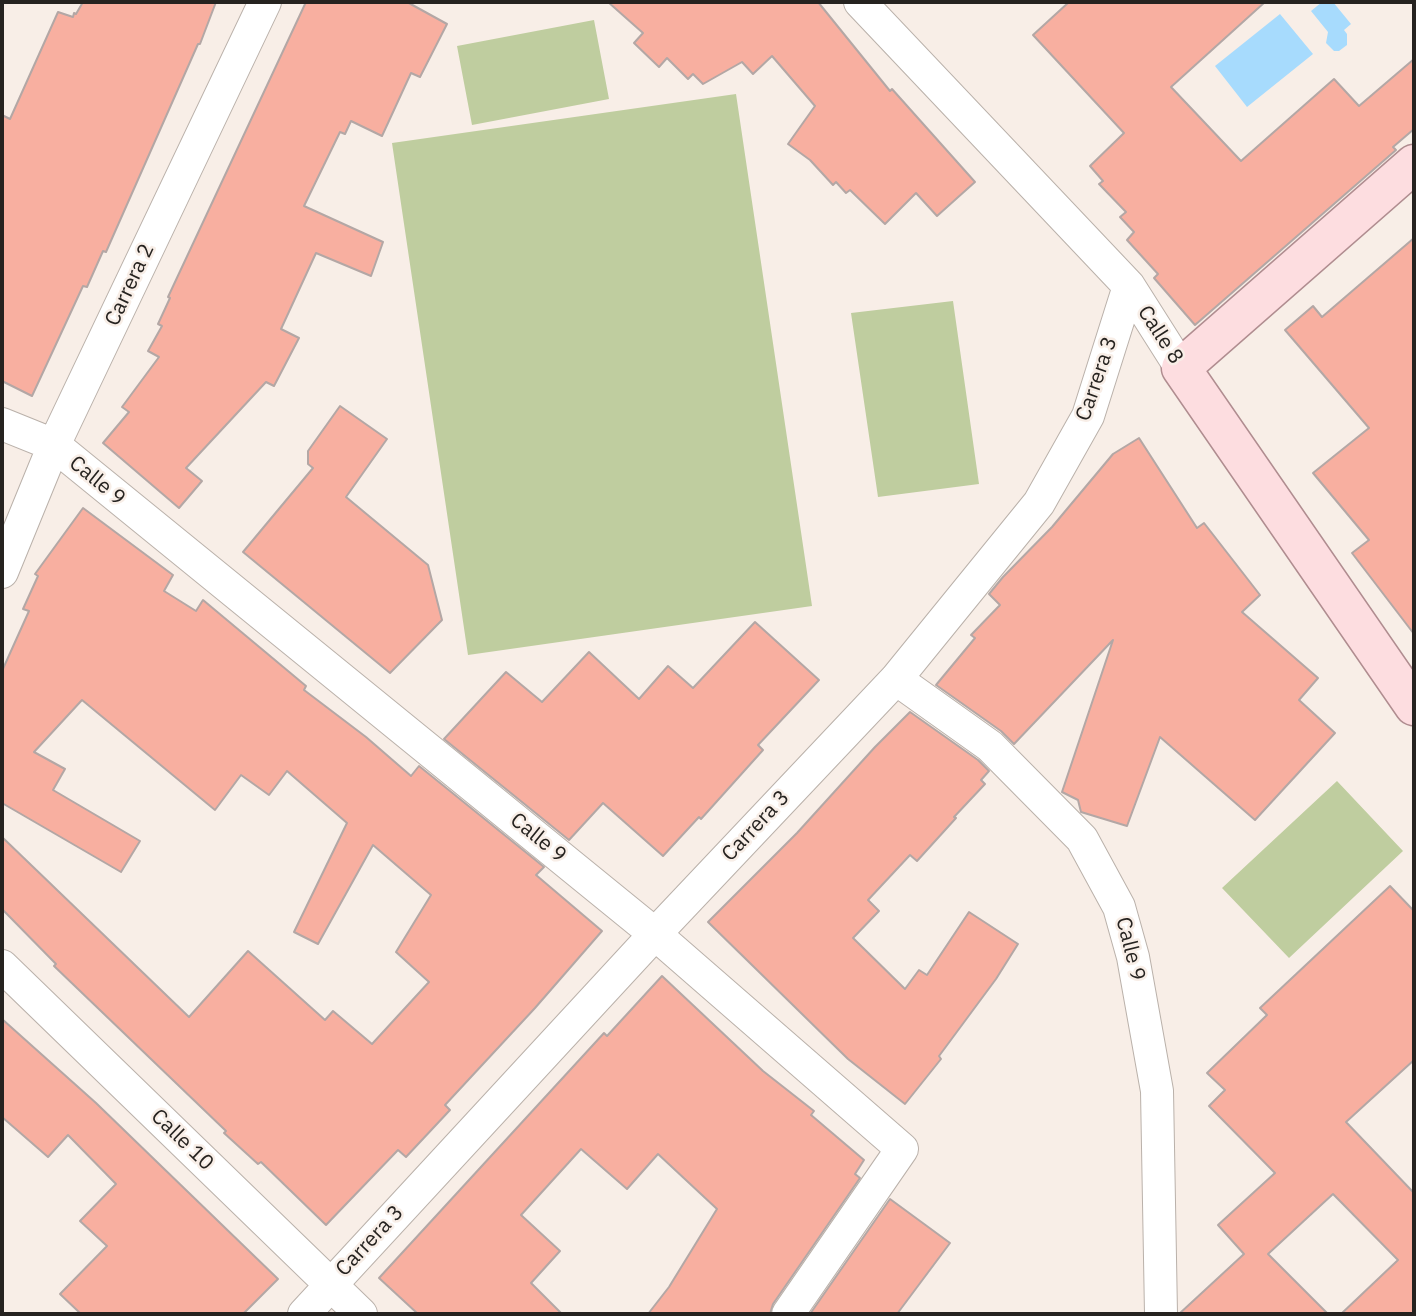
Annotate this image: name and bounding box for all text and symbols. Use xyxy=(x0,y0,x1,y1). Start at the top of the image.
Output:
street label: Carrera 2 xyxy=(100,240,160,330)
street label: Calle 8 xyxy=(1132,301,1188,369)
street label: Carrera 3 xyxy=(1071,334,1123,424)
street label: Calle 9 xyxy=(64,451,130,511)
street label: Carrera 3 xyxy=(717,785,795,867)
street label: Calle 9 xyxy=(505,808,571,868)
street label: Calle 9 xyxy=(1110,915,1150,983)
street label: Calle 10 xyxy=(145,1104,219,1176)
street label: Carrera 3 xyxy=(331,1200,409,1282)

